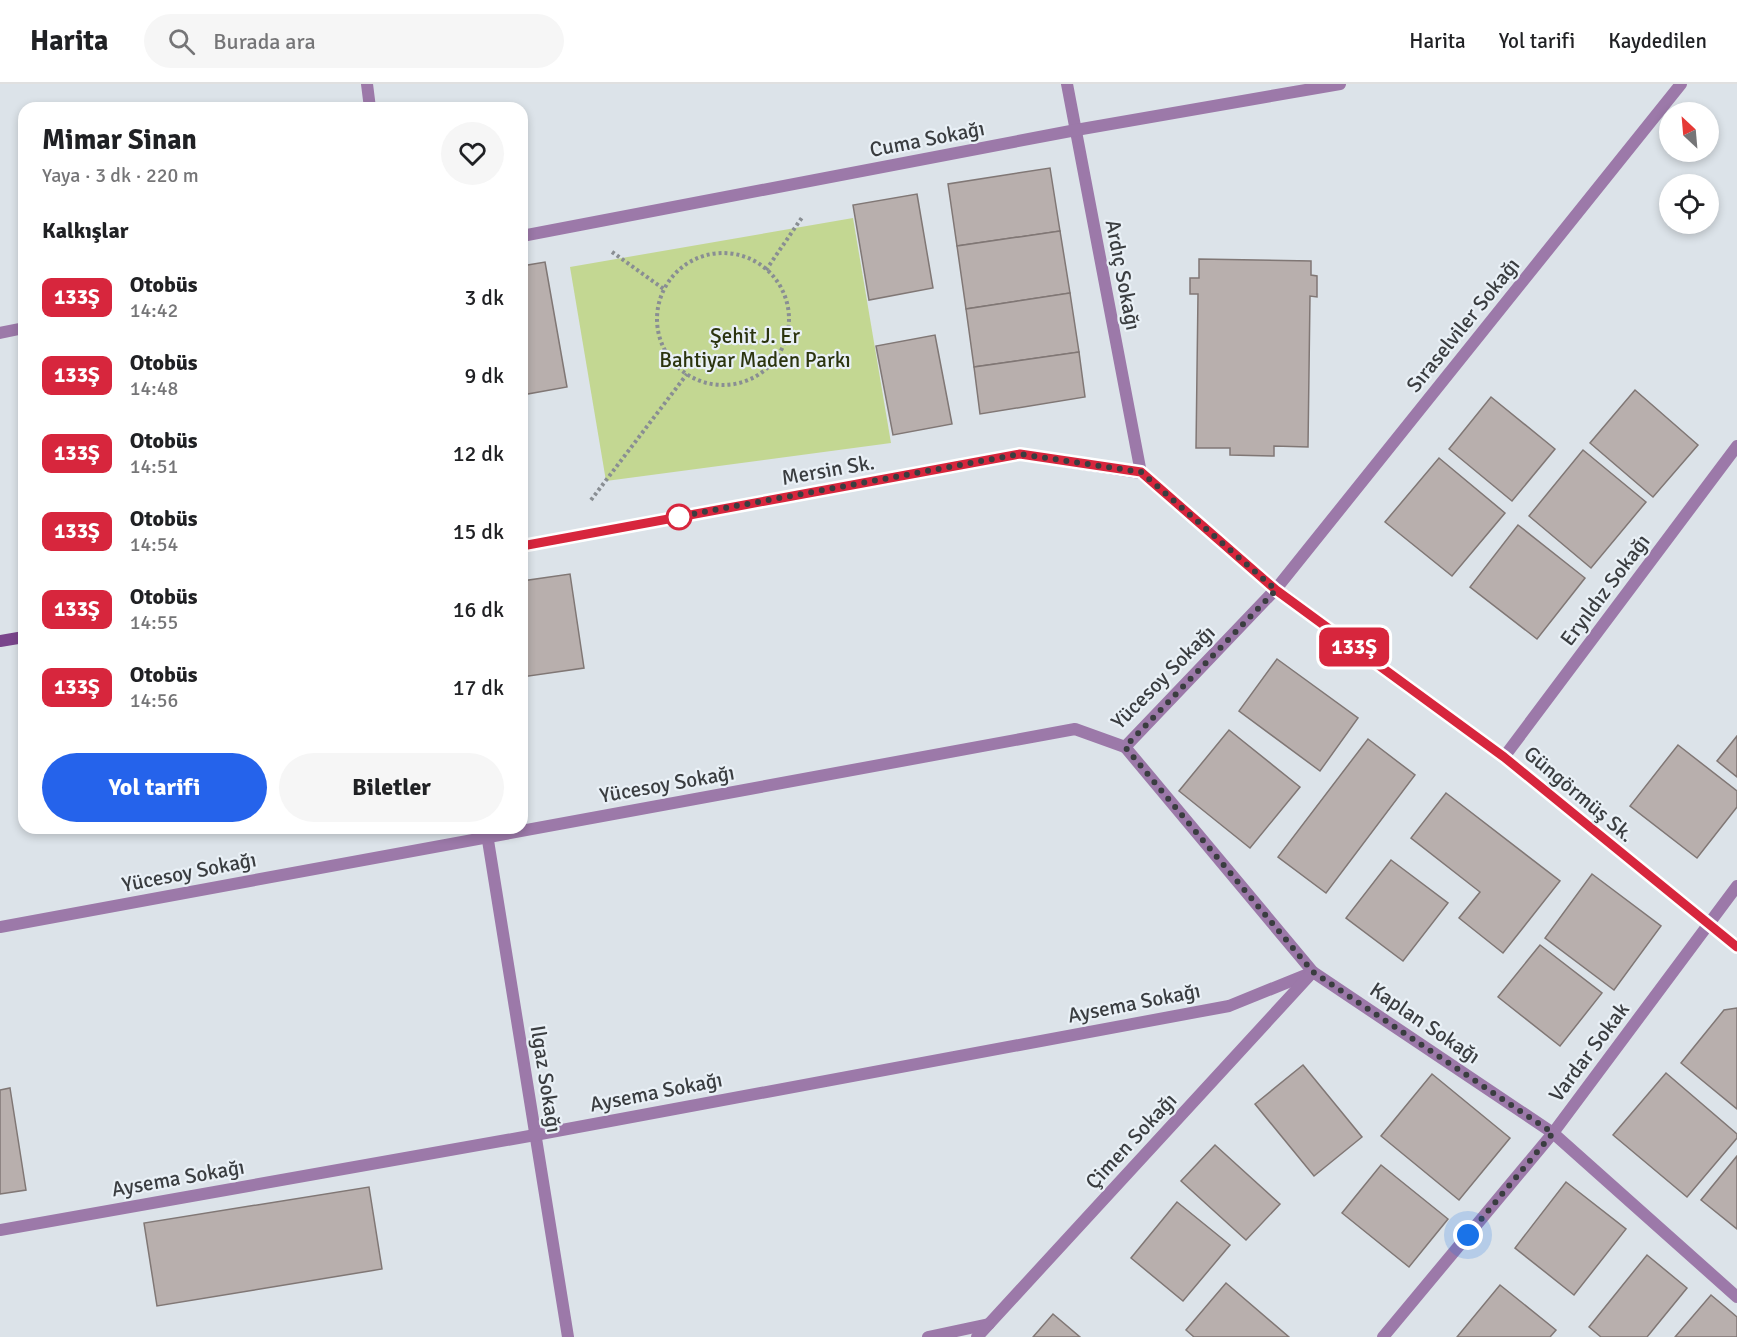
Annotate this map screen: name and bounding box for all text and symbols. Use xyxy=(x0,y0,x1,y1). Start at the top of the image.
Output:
search box xyxy=(144,14,564,68)
text: Harita xyxy=(30,24,108,58)
icon: search xyxy=(165,25,198,58)
text: Burada ara xyxy=(213,28,316,55)
text: Harita xyxy=(1409,28,1466,54)
text: Yol tarifi xyxy=(1499,28,1575,54)
text: Kaydedilen xyxy=(1608,28,1707,54)
north arrow xyxy=(1659,102,1719,162)
map controls xyxy=(1659,102,1719,234)
street label: Cuma Sokağı xyxy=(867,115,987,163)
button: heart xyxy=(441,122,504,185)
text: Mimar Sinan xyxy=(42,123,197,157)
text: Yaya · 3 dk · 220 m xyxy=(42,163,199,188)
button: locate xyxy=(1659,174,1719,234)
text: Kalkışlar xyxy=(42,217,129,244)
street label: Ardıç Sokağı xyxy=(1100,217,1146,333)
street label: Sıraselviler Sokağı xyxy=(1401,252,1525,398)
text: Otobüs xyxy=(130,271,198,298)
text: 133Ş xyxy=(54,284,100,310)
text: 3 dk xyxy=(465,284,504,311)
text: 14:42 xyxy=(130,298,178,323)
park label: Şehit J. Er Bahtiyar Maden Parkı xyxy=(659,323,851,373)
text: Otobüs xyxy=(130,349,198,376)
text: 133Ş xyxy=(54,362,100,388)
text: 9 dk xyxy=(465,362,504,389)
text: 14:48 xyxy=(130,376,178,401)
text: Otobüs xyxy=(130,427,198,454)
text: 133Ş xyxy=(54,440,100,466)
text: 12 dk xyxy=(453,440,504,467)
street label: Mersin Sk. xyxy=(779,449,877,491)
text: 14:51 xyxy=(130,454,178,479)
unlabelled marker xyxy=(666,504,692,530)
text: Otobüs xyxy=(130,505,198,532)
text: 133Ş xyxy=(54,518,100,544)
text: 15 dk xyxy=(453,518,504,545)
street label: Eryıldız Sokağı xyxy=(1555,529,1655,651)
text: 14:54 xyxy=(130,532,178,557)
text: Otobüs xyxy=(130,583,198,610)
text: 133Ş xyxy=(54,596,100,622)
text: 16 dk xyxy=(453,596,504,623)
text: 14:55 xyxy=(130,610,178,635)
street label: Yücesoy Sokağı xyxy=(1106,620,1220,734)
line badge: 133Ş xyxy=(1312,628,1396,666)
text: 133Ş xyxy=(1331,634,1377,660)
text: Otobüs xyxy=(130,661,198,688)
text: 133Ş xyxy=(54,674,100,700)
text: 17 dk xyxy=(453,674,504,701)
text: 14:56 xyxy=(130,688,178,713)
street label: Güngörmüş Sk. xyxy=(1519,740,1639,848)
button: Yol tarifi xyxy=(42,753,267,822)
button: Biletler xyxy=(279,753,504,822)
street label: Yücesoy Sokağı xyxy=(598,759,736,809)
street label: Yücesoy Sokağı xyxy=(120,846,258,898)
street label: Aysema Sokağı xyxy=(1065,977,1203,1029)
street label: Kaplan Sokağı xyxy=(1365,977,1485,1069)
street label: Vardar Sokak xyxy=(1543,997,1635,1107)
street label: Ilgaz Sokağı xyxy=(525,1023,567,1135)
street label: Aysema Sokağı xyxy=(587,1066,725,1118)
street label: Çimen Sokağı xyxy=(1080,1087,1182,1195)
street label: Aysema Sokağı xyxy=(109,1154,247,1202)
your location xyxy=(1453,1220,1483,1250)

